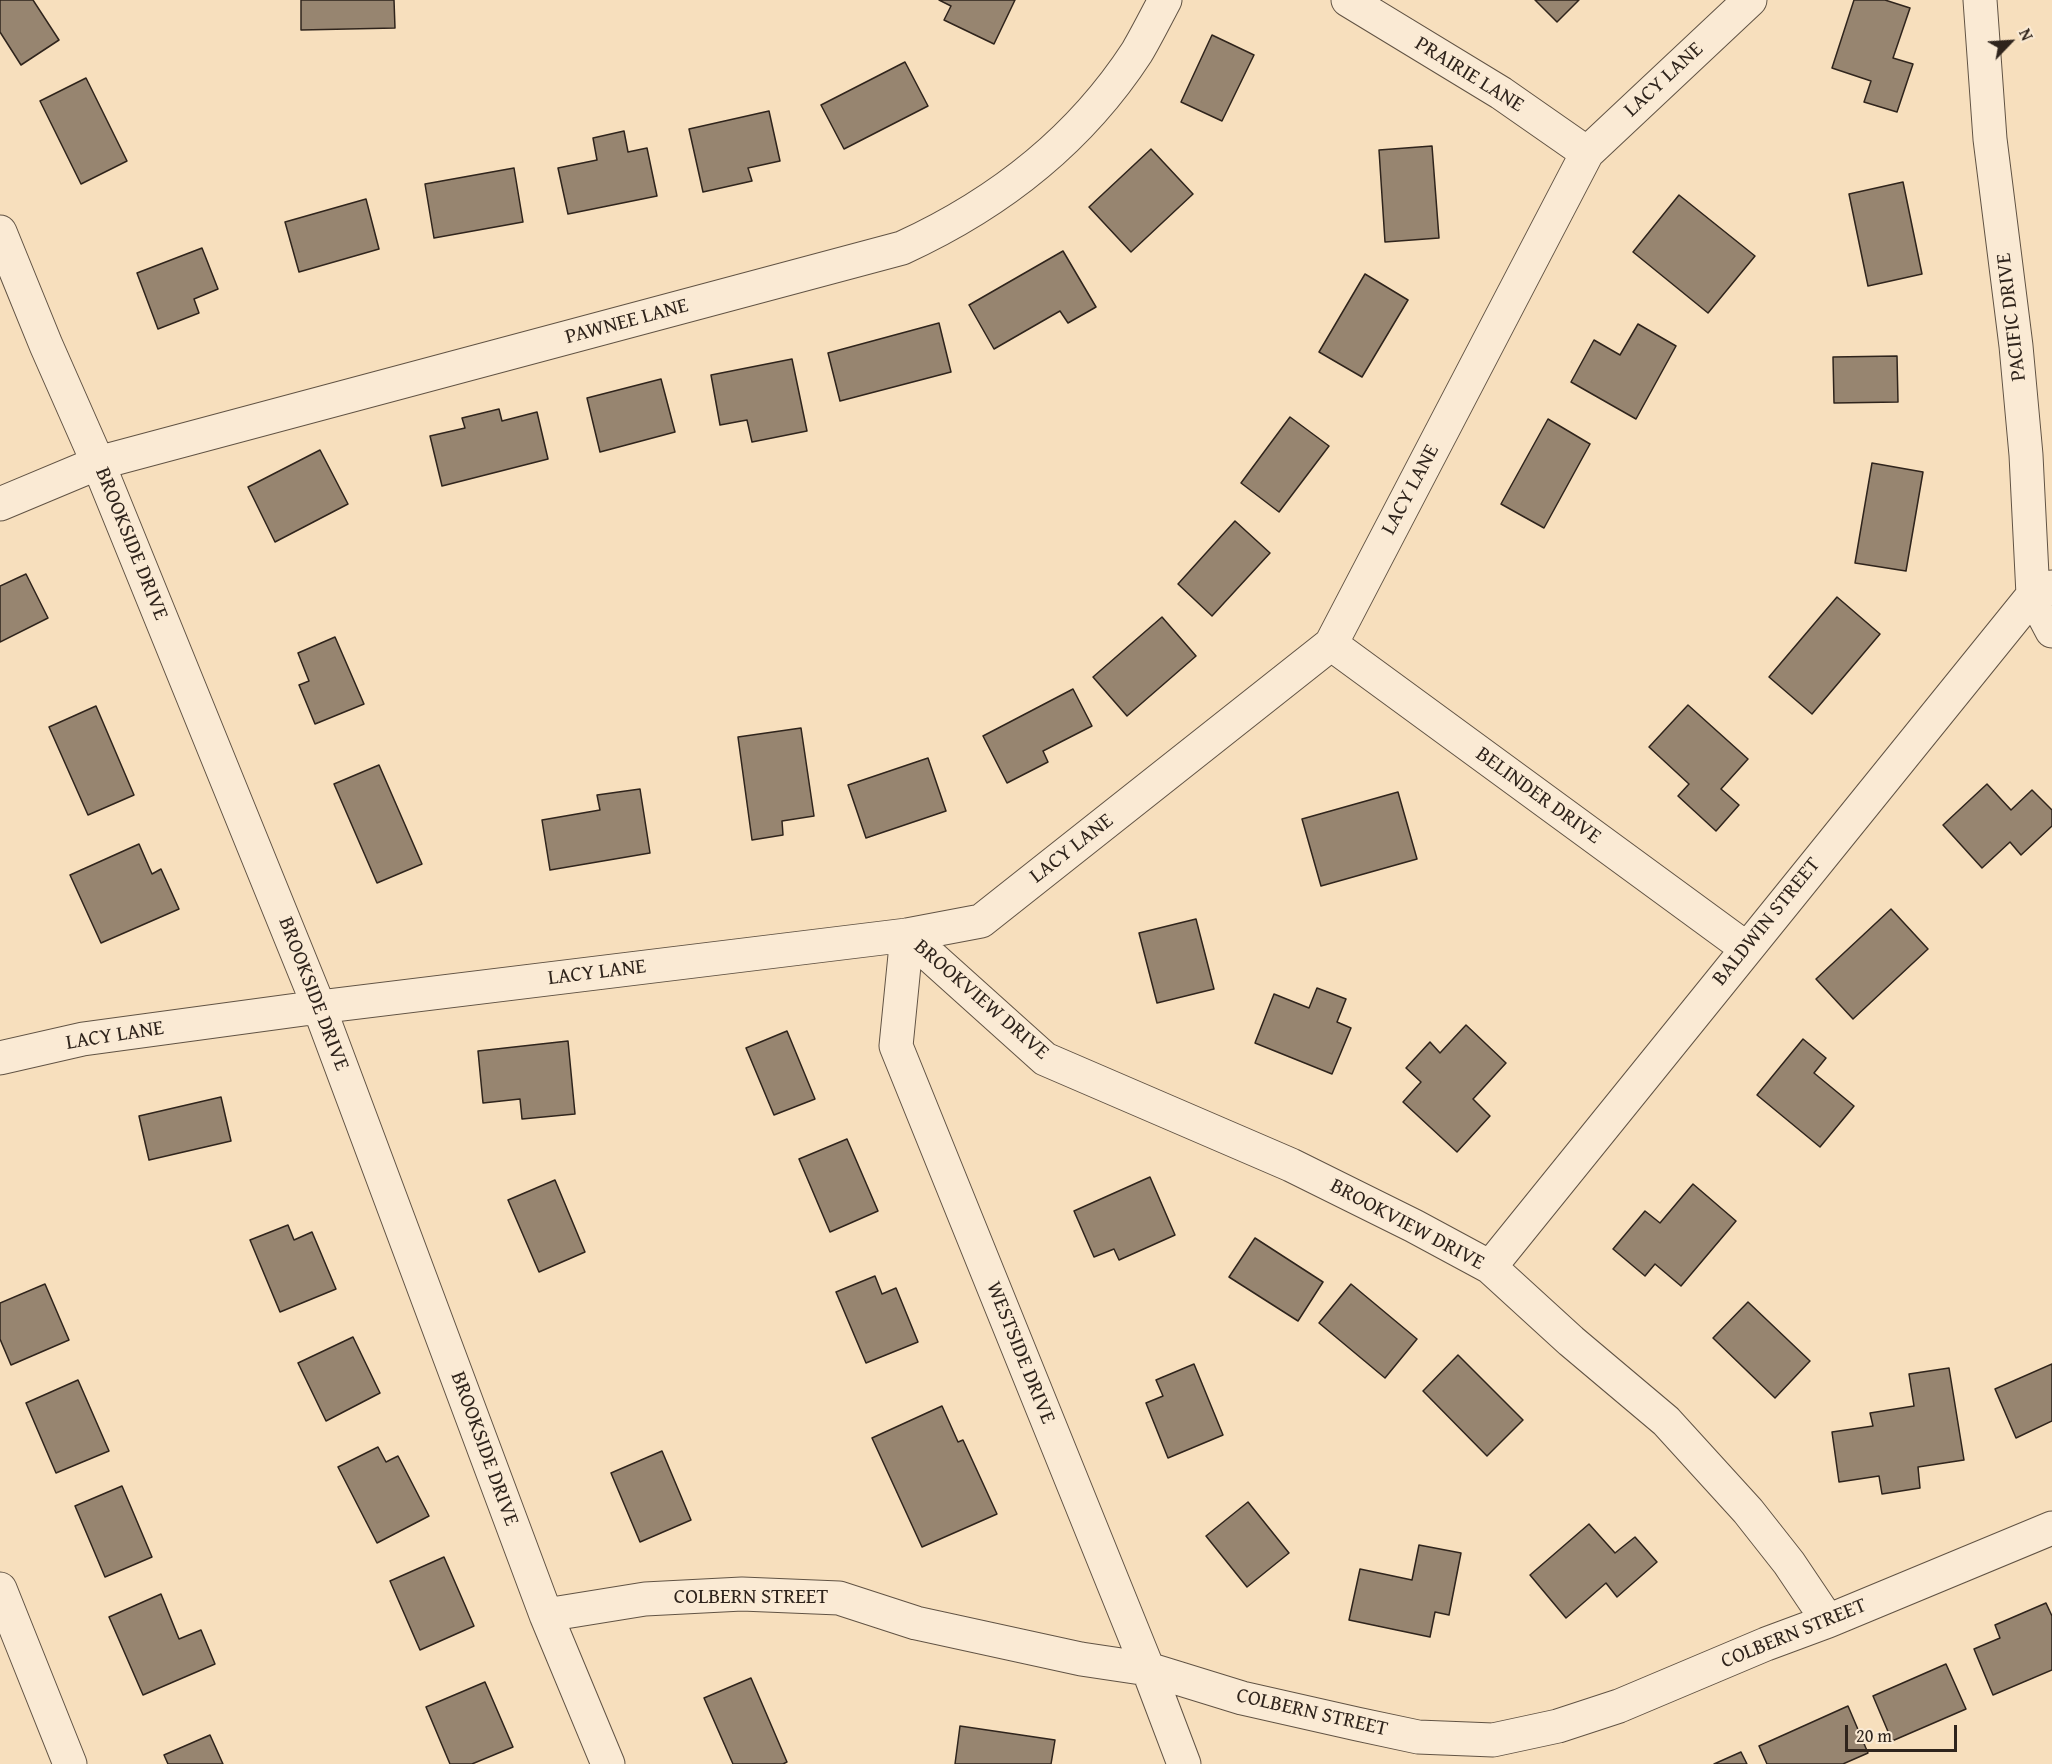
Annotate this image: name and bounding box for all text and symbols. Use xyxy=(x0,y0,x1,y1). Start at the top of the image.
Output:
north arrow xyxy=(1980,12,2040,72)
text: N xyxy=(2013,24,2039,44)
street label: PRAIRIE LANE xyxy=(1410,32,1528,118)
street label: LACY LANE xyxy=(1619,37,1709,123)
street label: PACIFIC DRIVE xyxy=(1992,252,2032,382)
street label: PAWNEE LANE xyxy=(563,293,691,351)
street label: LACY LANE xyxy=(1377,441,1445,539)
street label: BROOKSIDE DRIVE xyxy=(89,464,173,624)
street label: BELINDER DRIVE xyxy=(1470,742,1606,850)
street label: LACY LANE xyxy=(1025,809,1119,889)
street label: BALDWIN STREET xyxy=(1708,853,1826,991)
street label: BROOKSIDE DRIVE xyxy=(272,914,354,1074)
street label: BROOKVIEW DRIVE xyxy=(908,934,1054,1066)
street label: LACY LANE xyxy=(547,954,647,992)
street label: LACY LANE xyxy=(64,1016,166,1056)
street label: BROOKVIEW DRIVE xyxy=(1326,1174,1488,1276)
street label: WESTSIDE DRIVE xyxy=(980,1278,1060,1428)
street label: BROOKSIDE DRIVE xyxy=(444,1368,524,1530)
street label: COLBERN STREET xyxy=(674,1585,828,1611)
street label: COLBERN STREET xyxy=(1718,1593,1870,1675)
street label: COLBERN STREET xyxy=(1234,1683,1390,1743)
scale bar xyxy=(1848,1713,1960,1751)
text: 20 m xyxy=(1856,1722,1892,1749)

